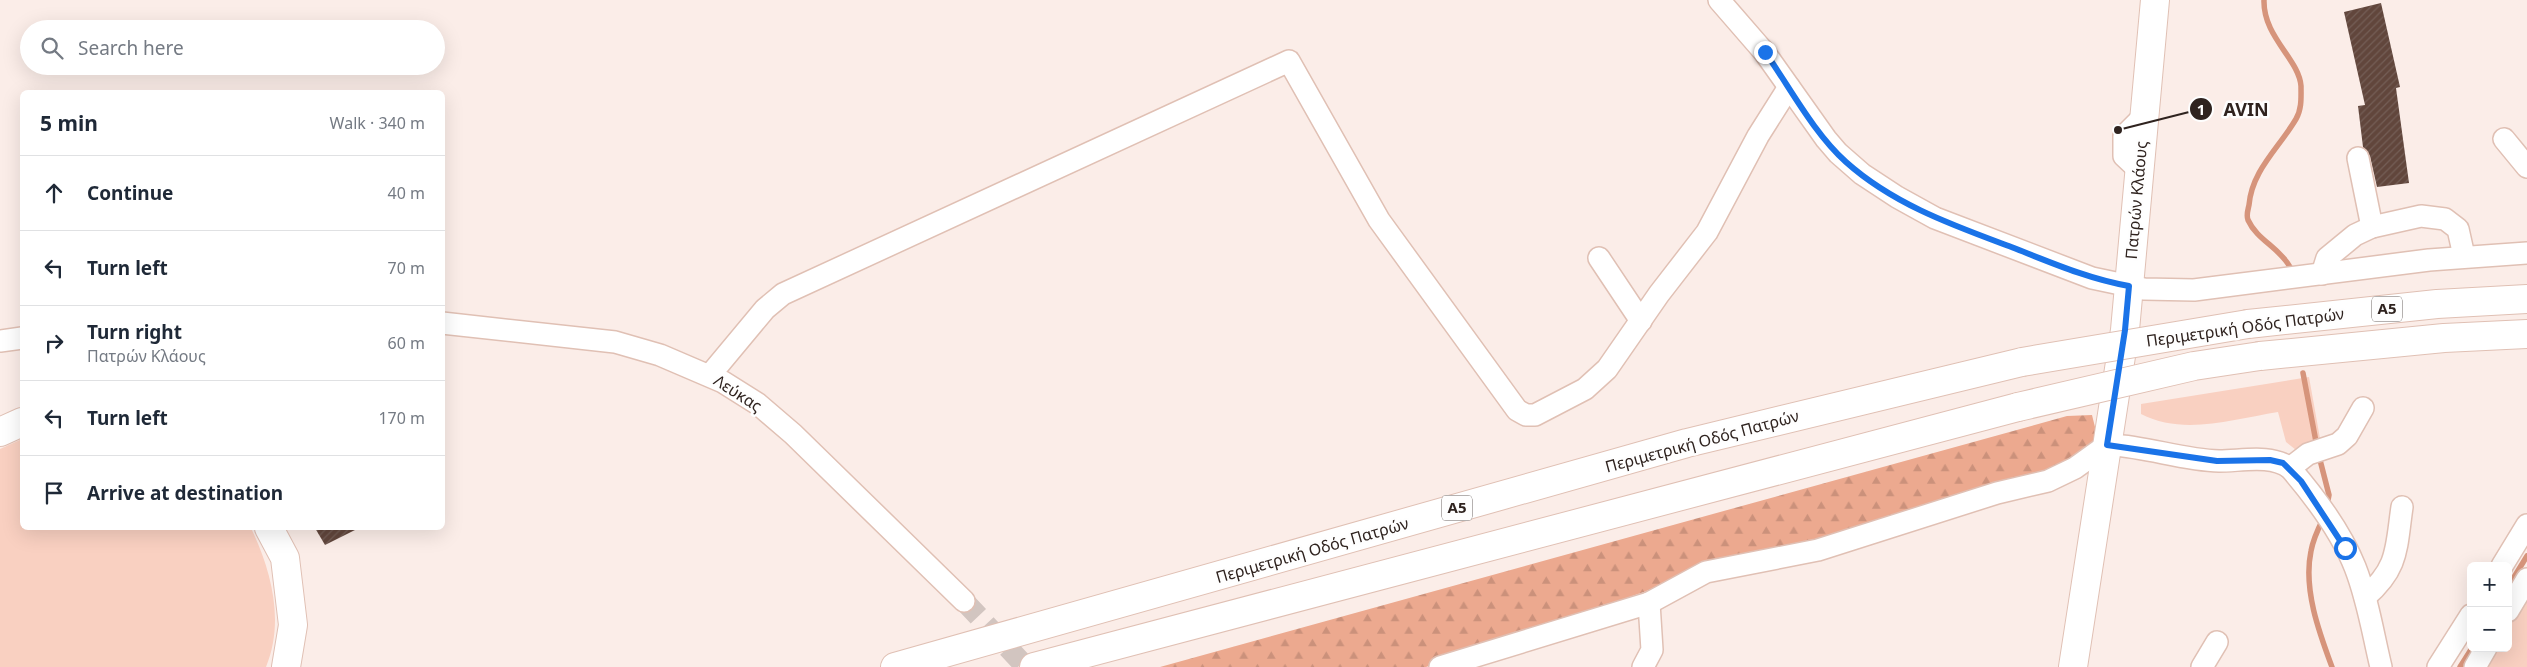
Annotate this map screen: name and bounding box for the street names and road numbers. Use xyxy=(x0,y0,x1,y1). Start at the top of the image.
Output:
street label: Πατρών Κλάους xyxy=(2120,140,2152,260)
road number: Α5 xyxy=(2372,296,2402,322)
street label: Περιμετρική Οδός Πατρών xyxy=(2145,302,2345,352)
street label: Λεύκας xyxy=(710,369,766,417)
street label: Περιμετρική Οδός Πατρών xyxy=(1603,405,1801,477)
road number: Α5 xyxy=(1442,496,1472,520)
street label: Περιμετρική Οδός Πατρών xyxy=(1213,512,1411,588)

